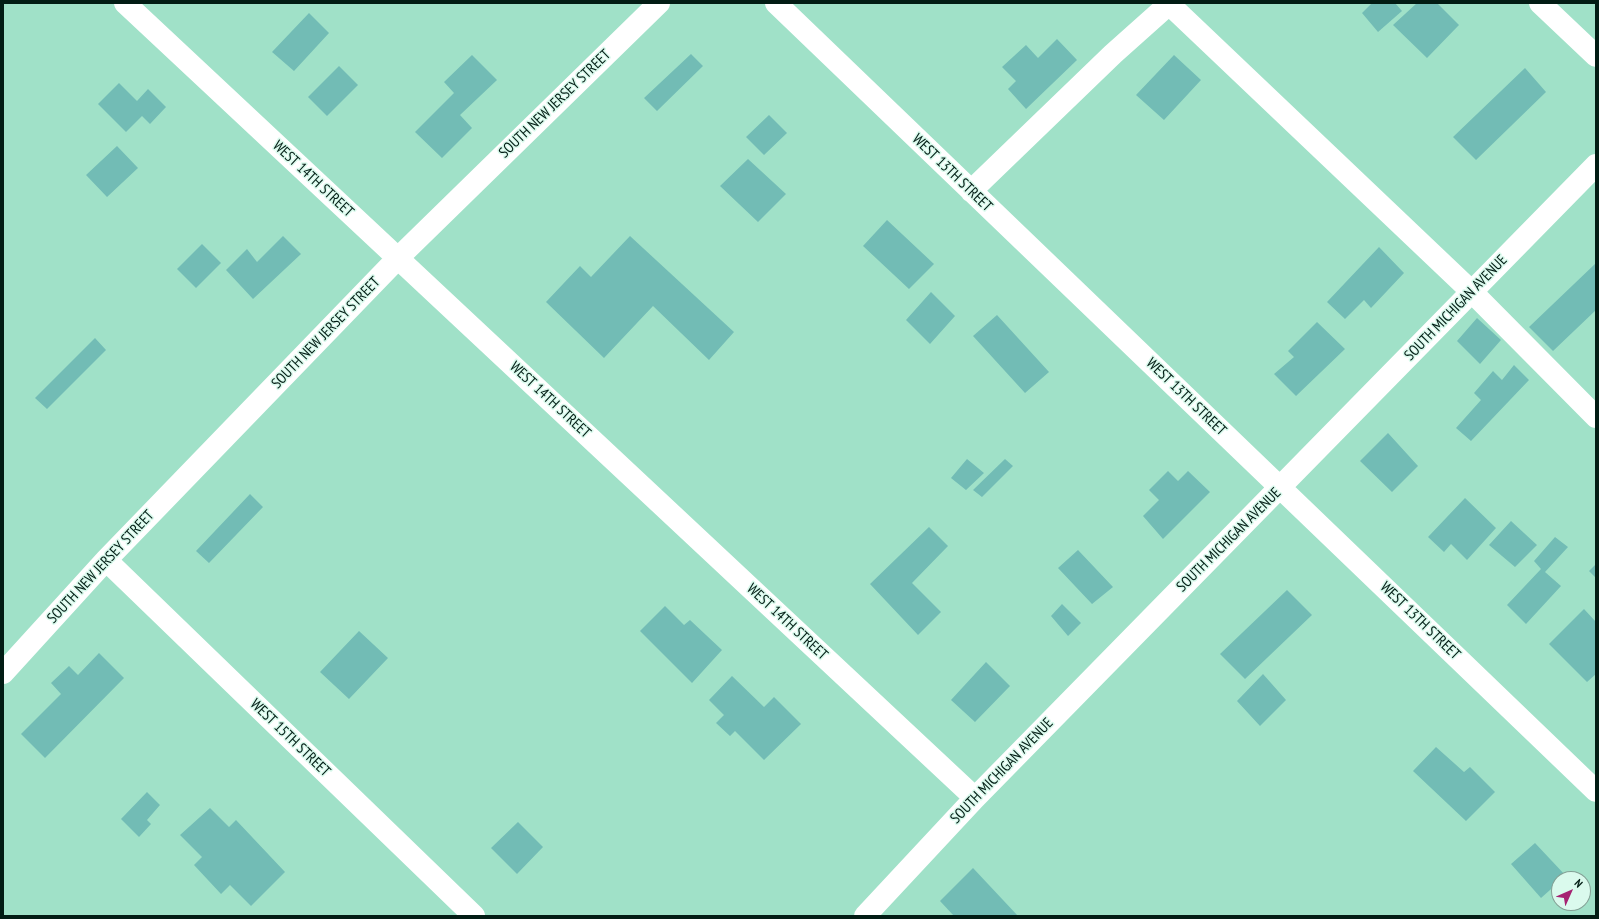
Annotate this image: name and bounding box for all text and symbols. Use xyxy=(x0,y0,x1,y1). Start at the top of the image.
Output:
street label: SOUTH NEW JERSEY STREET xyxy=(495,46,615,162)
street label: WEST 13TH STREET xyxy=(908,130,996,216)
street label: WEST 14TH STREET xyxy=(269,137,357,221)
street label: SOUTH MICHIGAN AVENUE xyxy=(1401,251,1511,365)
street label: SOUTH NEW JERSEY STREET xyxy=(268,273,384,393)
street label: WEST 13TH STREET xyxy=(1142,354,1230,440)
street label: WEST 14TH STREET xyxy=(506,358,594,442)
street label: SOUTH MICHIGAN AVENUE xyxy=(1173,484,1285,596)
street label: SOUTH NEW JERSEY STREET xyxy=(44,507,158,627)
street label: WEST 13TH STREET xyxy=(1376,578,1464,664)
street label: WEST 14TH STREET xyxy=(743,580,831,664)
street label: WEST 15TH STREET xyxy=(246,695,334,781)
street label: SOUTH MICHIGAN AVENUE xyxy=(947,714,1057,828)
north arrow xyxy=(1551,871,1591,911)
text: N xyxy=(1572,876,1586,890)

